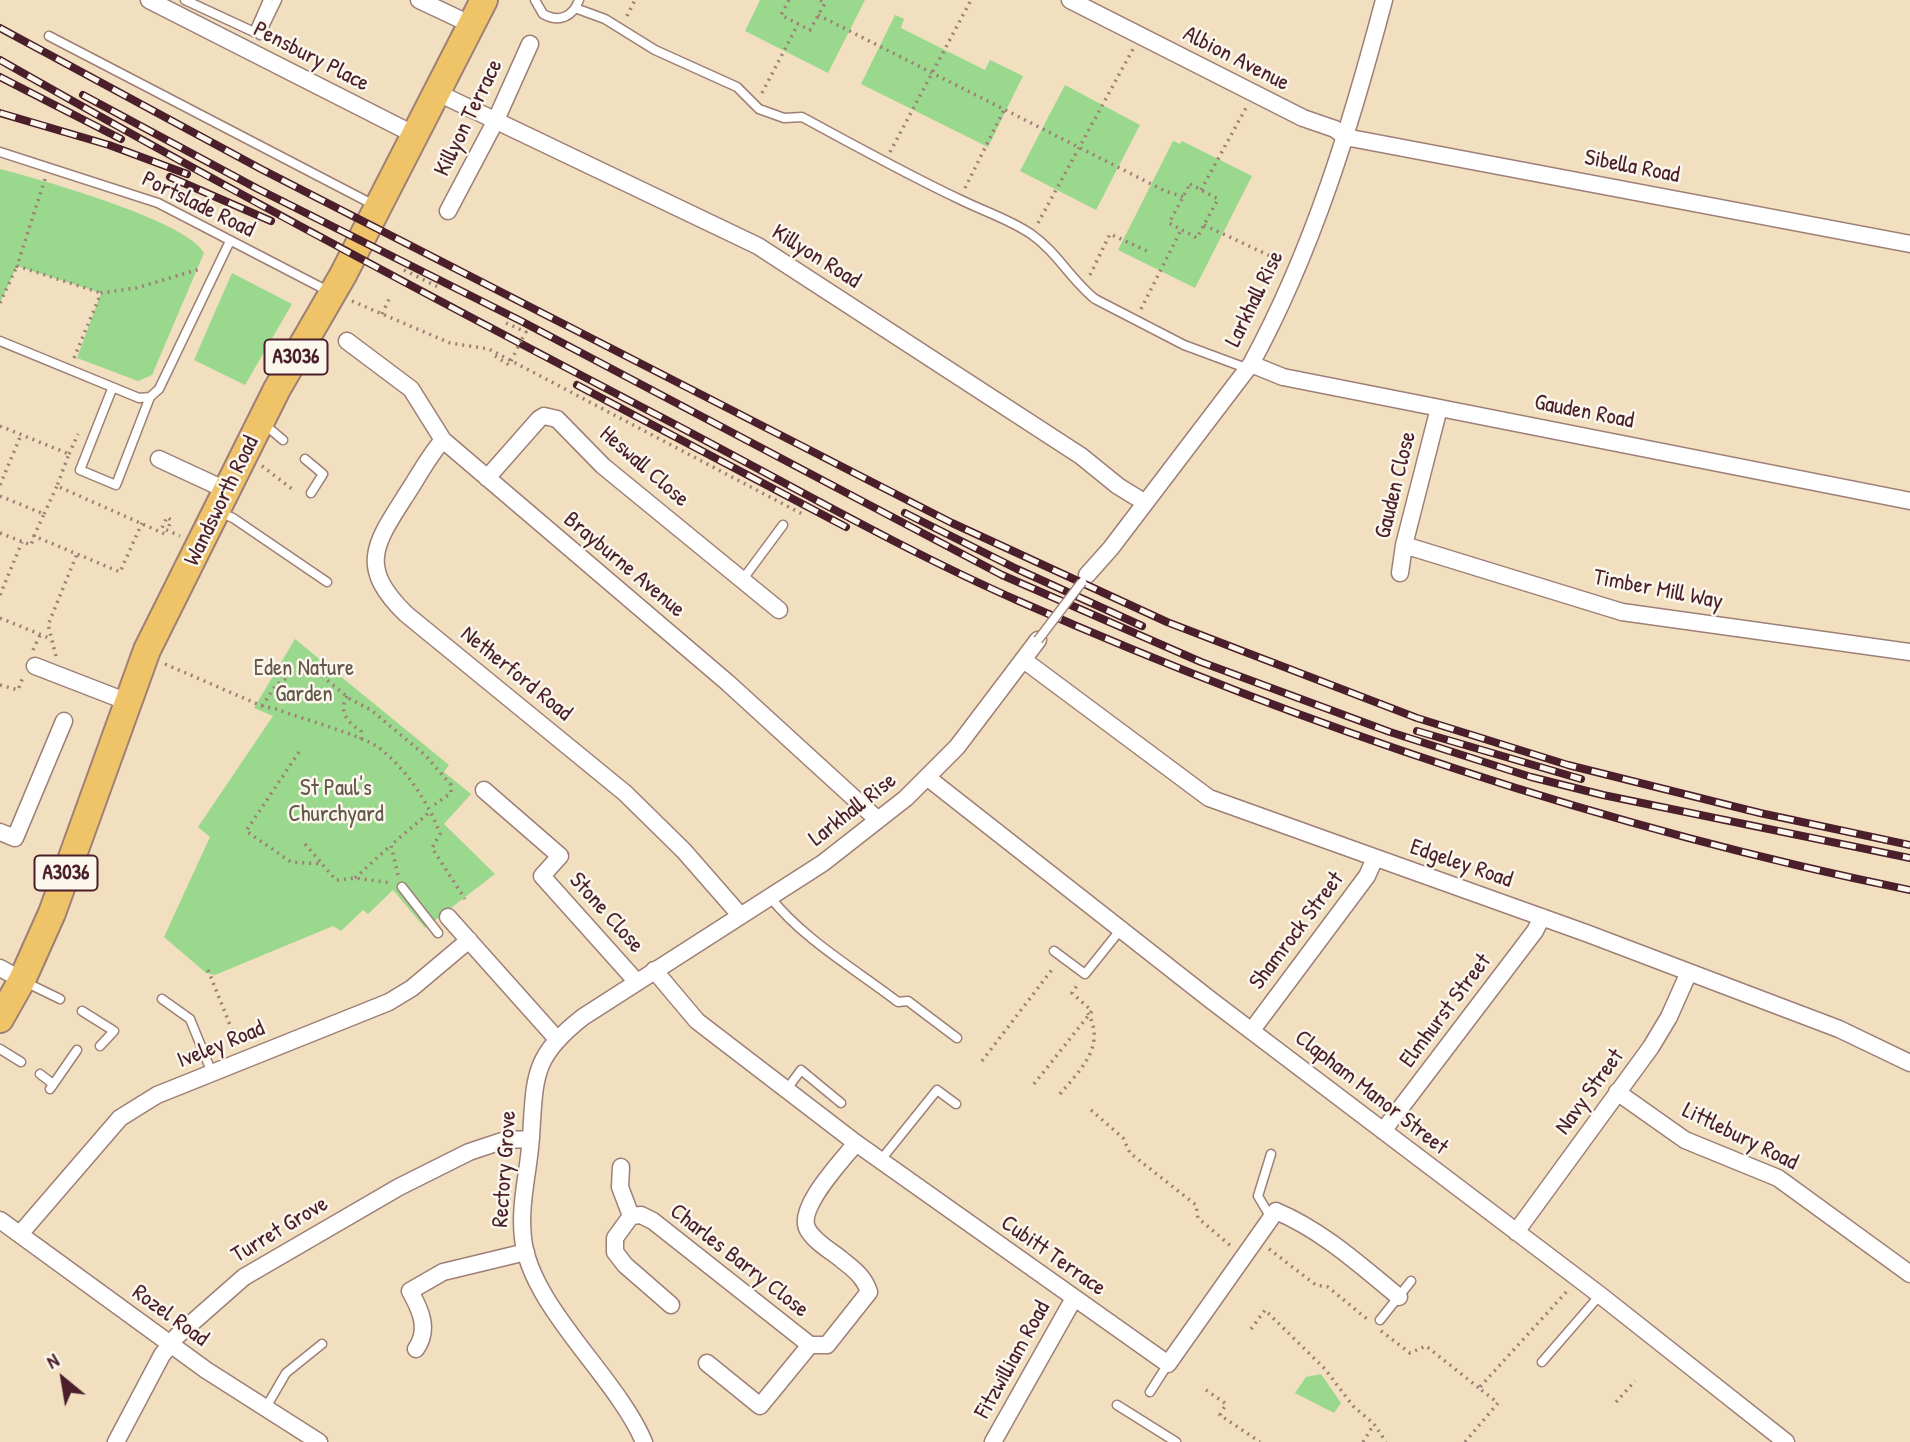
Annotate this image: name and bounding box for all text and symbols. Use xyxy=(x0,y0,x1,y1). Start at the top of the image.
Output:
street label: Pensbury Place xyxy=(248,16,374,98)
street label: Albion Avenue xyxy=(1178,21,1294,97)
street label: Killyon Terrace xyxy=(429,55,509,181)
street label: Sibella Road xyxy=(1582,144,1682,190)
street label: Portslade Road xyxy=(137,166,259,244)
street label: Killyon Road xyxy=(767,219,865,295)
street label: Larkhall Rise xyxy=(1220,246,1290,352)
road number: A3036 xyxy=(264,340,328,374)
street label: Gauden Road xyxy=(1532,389,1636,435)
street label: Heswall Close xyxy=(594,421,694,513)
street label: Gauden Close xyxy=(1369,429,1423,541)
street label: Wandsworth Road xyxy=(179,432,265,570)
street label: Brayburne Avenue xyxy=(558,506,690,624)
street label: Timber Mill Way xyxy=(1591,564,1725,616)
street label: Netherford Road xyxy=(455,621,577,727)
park label: Eden Nature Garden xyxy=(254,655,354,709)
street label: Larkhall Rise xyxy=(804,767,902,853)
park label: St Paul's Churchyard xyxy=(288,775,384,829)
street label: Edgeley Road xyxy=(1406,834,1516,894)
road number: A3036 xyxy=(34,856,98,890)
street label: Stone Close xyxy=(563,867,649,959)
street label: Shamrock Street xyxy=(1244,867,1350,995)
street label: Elmhurst Street xyxy=(1394,949,1498,1073)
street label: Iveley Road xyxy=(173,1015,269,1075)
street label: Clapham Manor Street xyxy=(1289,1024,1453,1162)
street label: Navy Street xyxy=(1550,1044,1630,1140)
street label: Littlebury Road xyxy=(1678,1097,1802,1177)
street label: Rectory Grove xyxy=(487,1110,523,1228)
street label: Turret Grove xyxy=(227,1190,333,1270)
street label: Charles Barry Close xyxy=(664,1198,814,1324)
street label: Cubitt Terrace xyxy=(995,1210,1111,1302)
street label: Rozel Road xyxy=(126,1279,214,1353)
street label: Fitzwilliam Road xyxy=(969,1296,1057,1424)
north arrow xyxy=(28,1344,98,1414)
text: N xyxy=(42,1347,63,1375)

